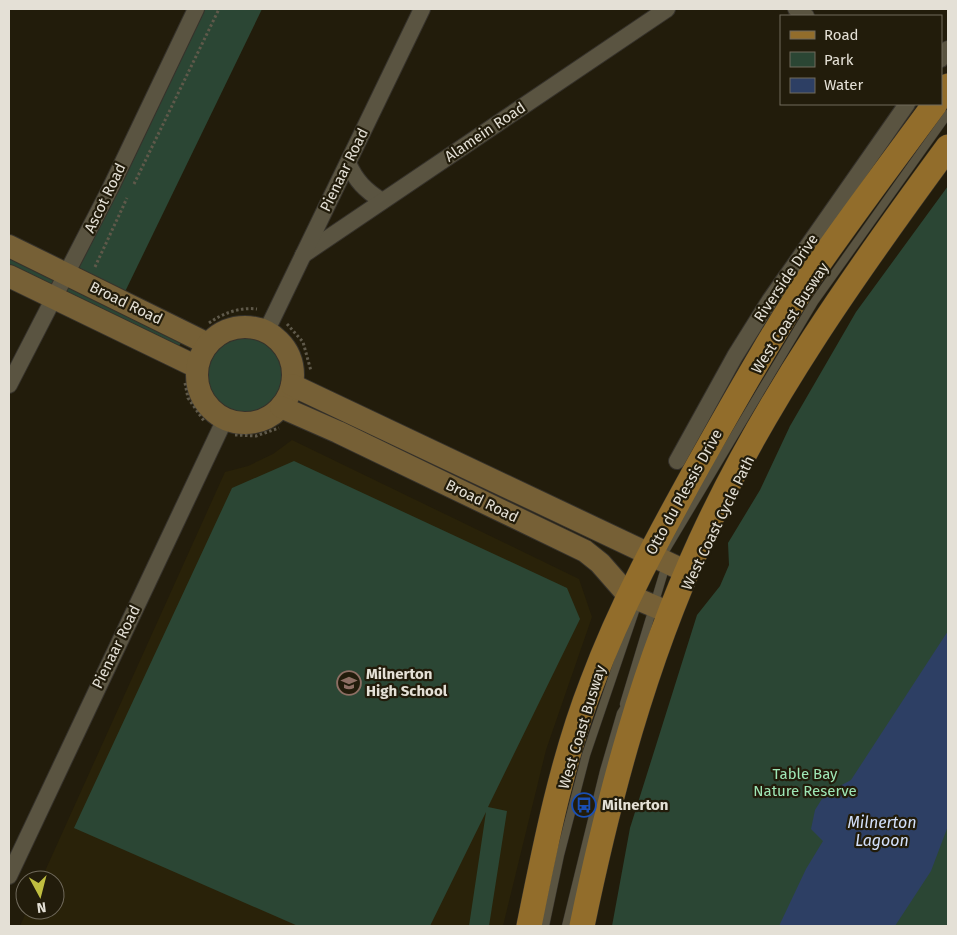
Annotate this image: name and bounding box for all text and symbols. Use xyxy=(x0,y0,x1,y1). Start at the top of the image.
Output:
legend xyxy=(780,15,942,105)
text: Road xyxy=(824,26,859,44)
text: Park xyxy=(824,51,854,69)
text: Water xyxy=(824,76,863,94)
street label: Alamein Road xyxy=(441,98,529,166)
street label: Pienaar Road xyxy=(316,125,372,215)
street label: Ascot Road xyxy=(80,160,130,236)
street label: Riverside Drive xyxy=(750,231,822,325)
street label: West Coast Busway xyxy=(747,259,833,377)
street label: Broad Road xyxy=(87,278,165,328)
street label: Otto du Plessis Drive xyxy=(642,426,726,558)
street label: West Coast Cycle Path xyxy=(678,453,758,593)
street label: Broad Road xyxy=(443,476,521,526)
street label: Pienaar Road xyxy=(88,602,144,692)
street label: West Coast Busway xyxy=(555,662,610,791)
place label: Milnerton High School xyxy=(366,665,448,700)
school or university icon: Milnerton High School xyxy=(336,670,362,696)
park label: Table Bay Nature Reserve xyxy=(753,765,857,800)
bus stop icon: Milnerton xyxy=(571,792,597,818)
place label: Milnerton xyxy=(602,796,668,814)
water label: Milnerton Lagoon xyxy=(848,813,916,850)
north arrow xyxy=(15,870,65,920)
text: N xyxy=(36,898,47,916)

